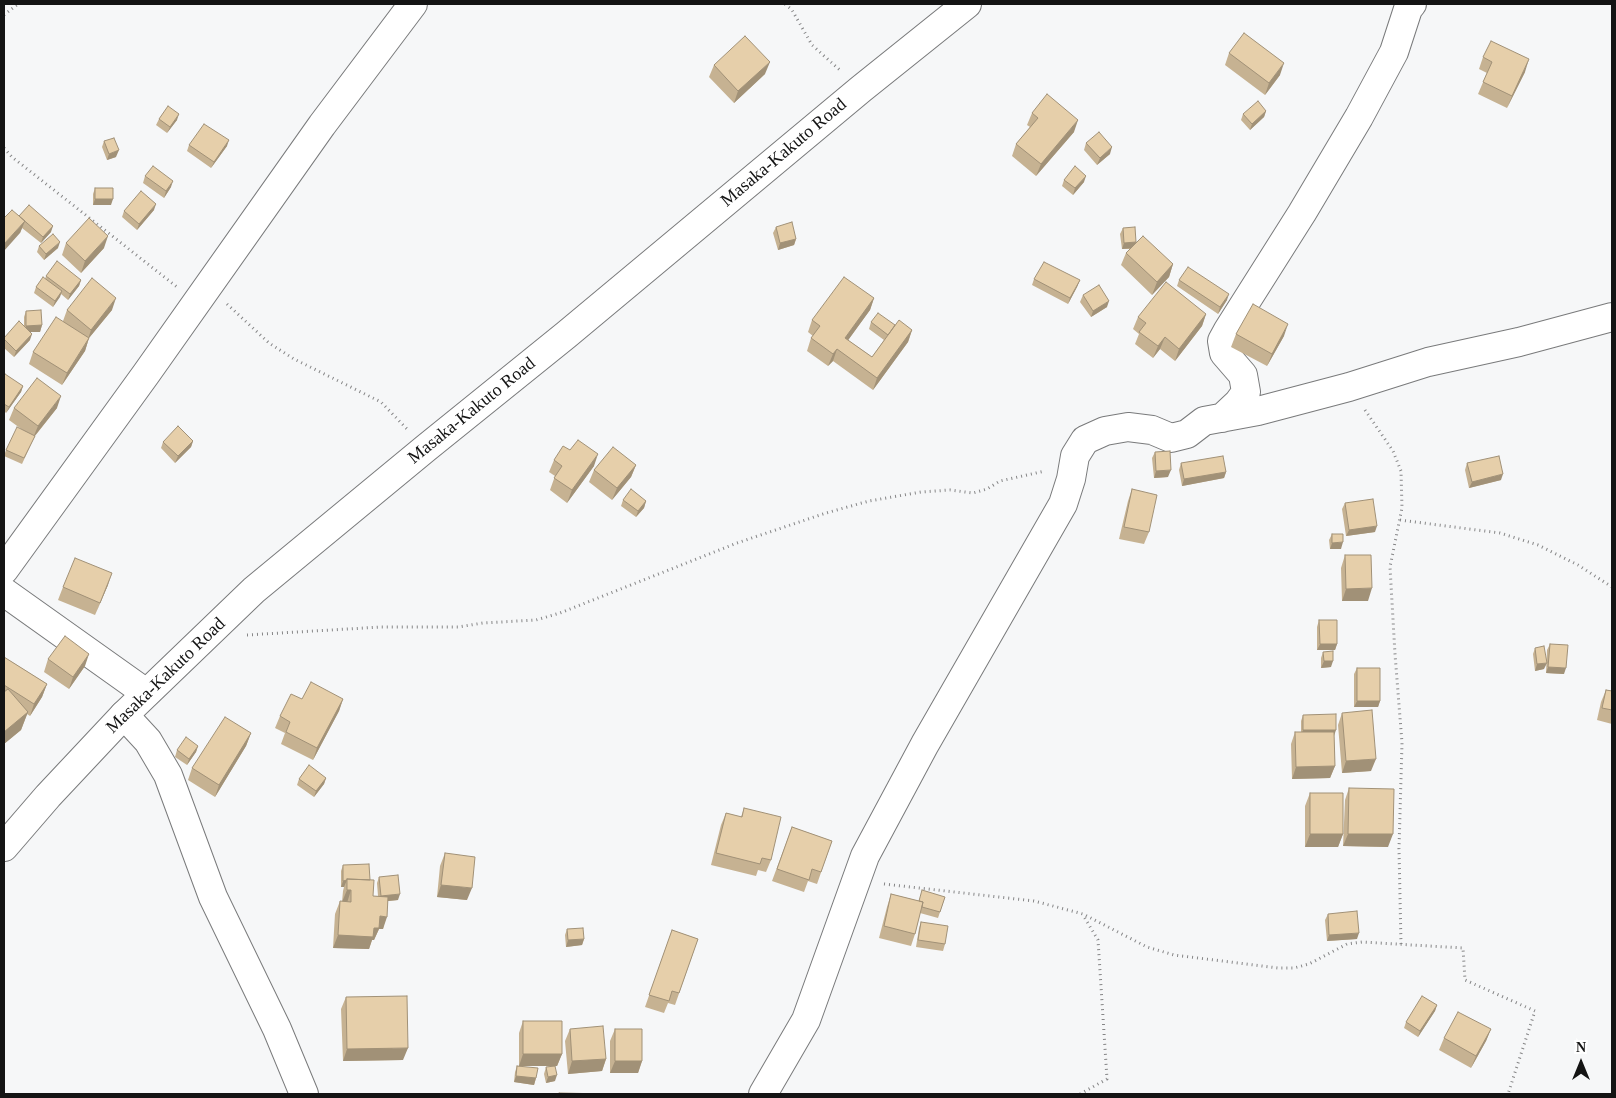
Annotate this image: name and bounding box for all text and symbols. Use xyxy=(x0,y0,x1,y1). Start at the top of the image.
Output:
street label: Masaka-Kakuto Road xyxy=(717,94,851,212)
street label: Masaka-Kakuto Road xyxy=(404,353,540,469)
street label: Masaka-Kakuto Road xyxy=(102,614,230,738)
north arrow xyxy=(1556,1038,1606,1088)
text: N xyxy=(1576,1040,1586,1055)

